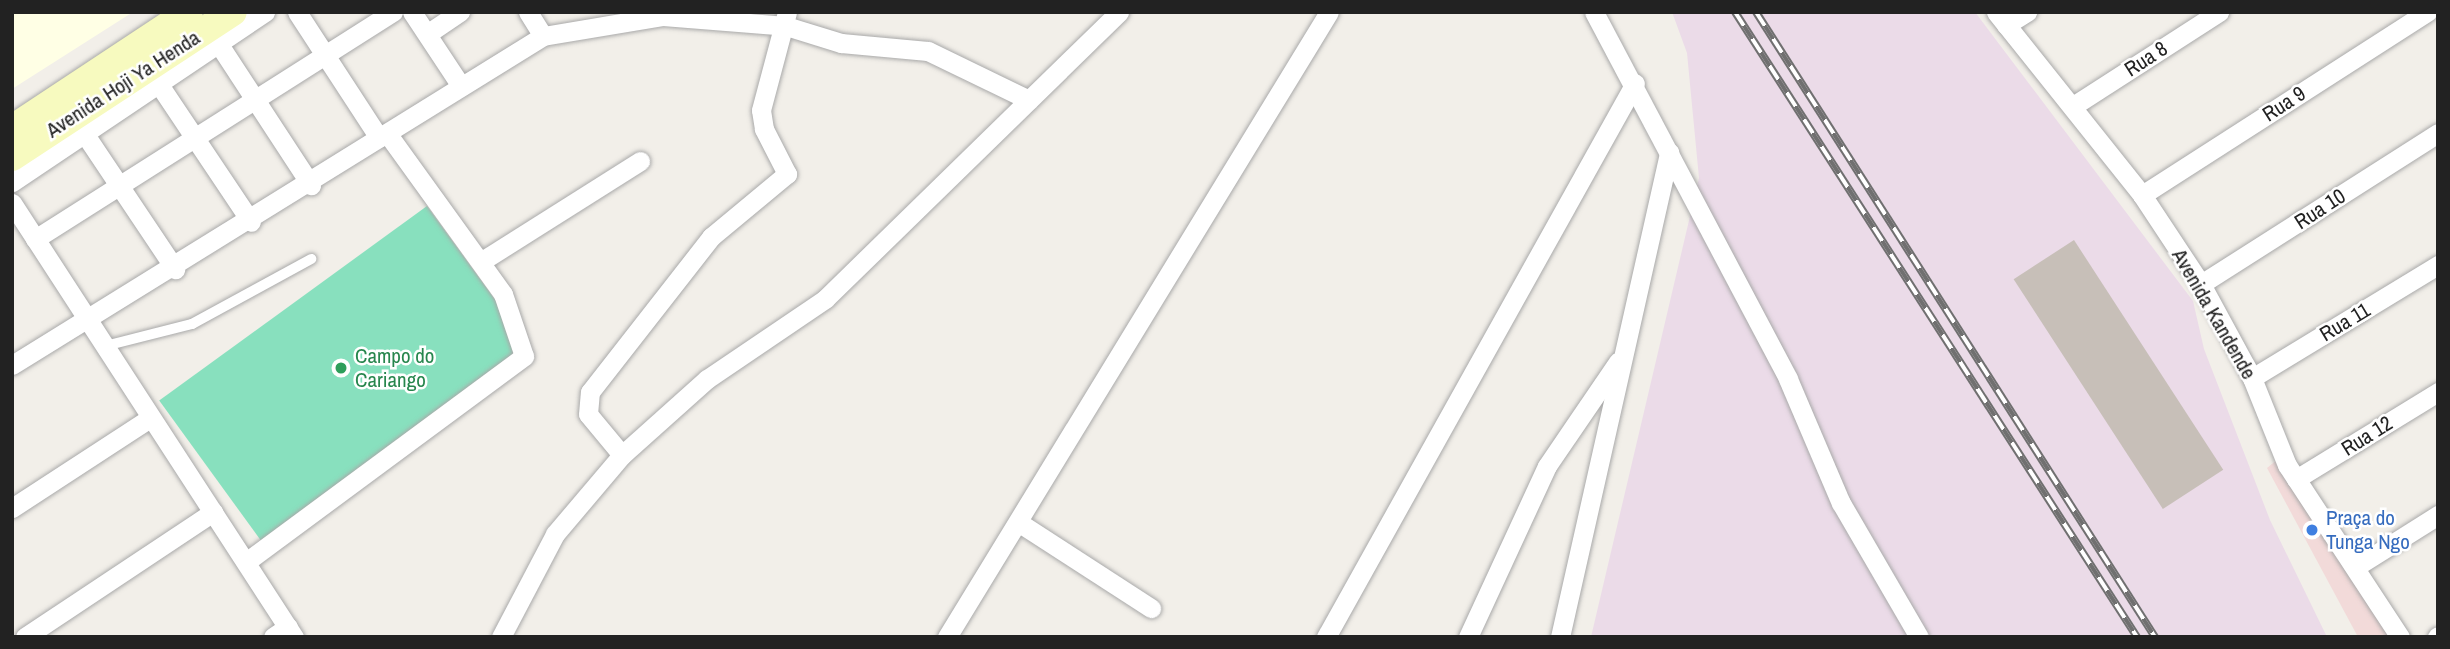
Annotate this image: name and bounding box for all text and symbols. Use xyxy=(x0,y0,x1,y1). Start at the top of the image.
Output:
street label: Avenida Hoji Ya Henda xyxy=(41,25,205,143)
street label: Rua 8 xyxy=(2120,36,2172,82)
street label: Rua 9 xyxy=(2258,81,2310,127)
street label: Rua 10 xyxy=(2290,183,2350,235)
street label: Avenida Kandende xyxy=(2167,244,2261,384)
street label: Rua 11 xyxy=(2315,297,2375,347)
place label: Campo do Cariango xyxy=(355,343,434,393)
marker: Campo do Cariango xyxy=(333,360,349,376)
street label: Rua 12 xyxy=(2337,411,2397,461)
place label: Praça do Tunga Ngo xyxy=(2326,505,2410,555)
marker: Praça do Tunga Ngo xyxy=(2304,522,2320,538)

